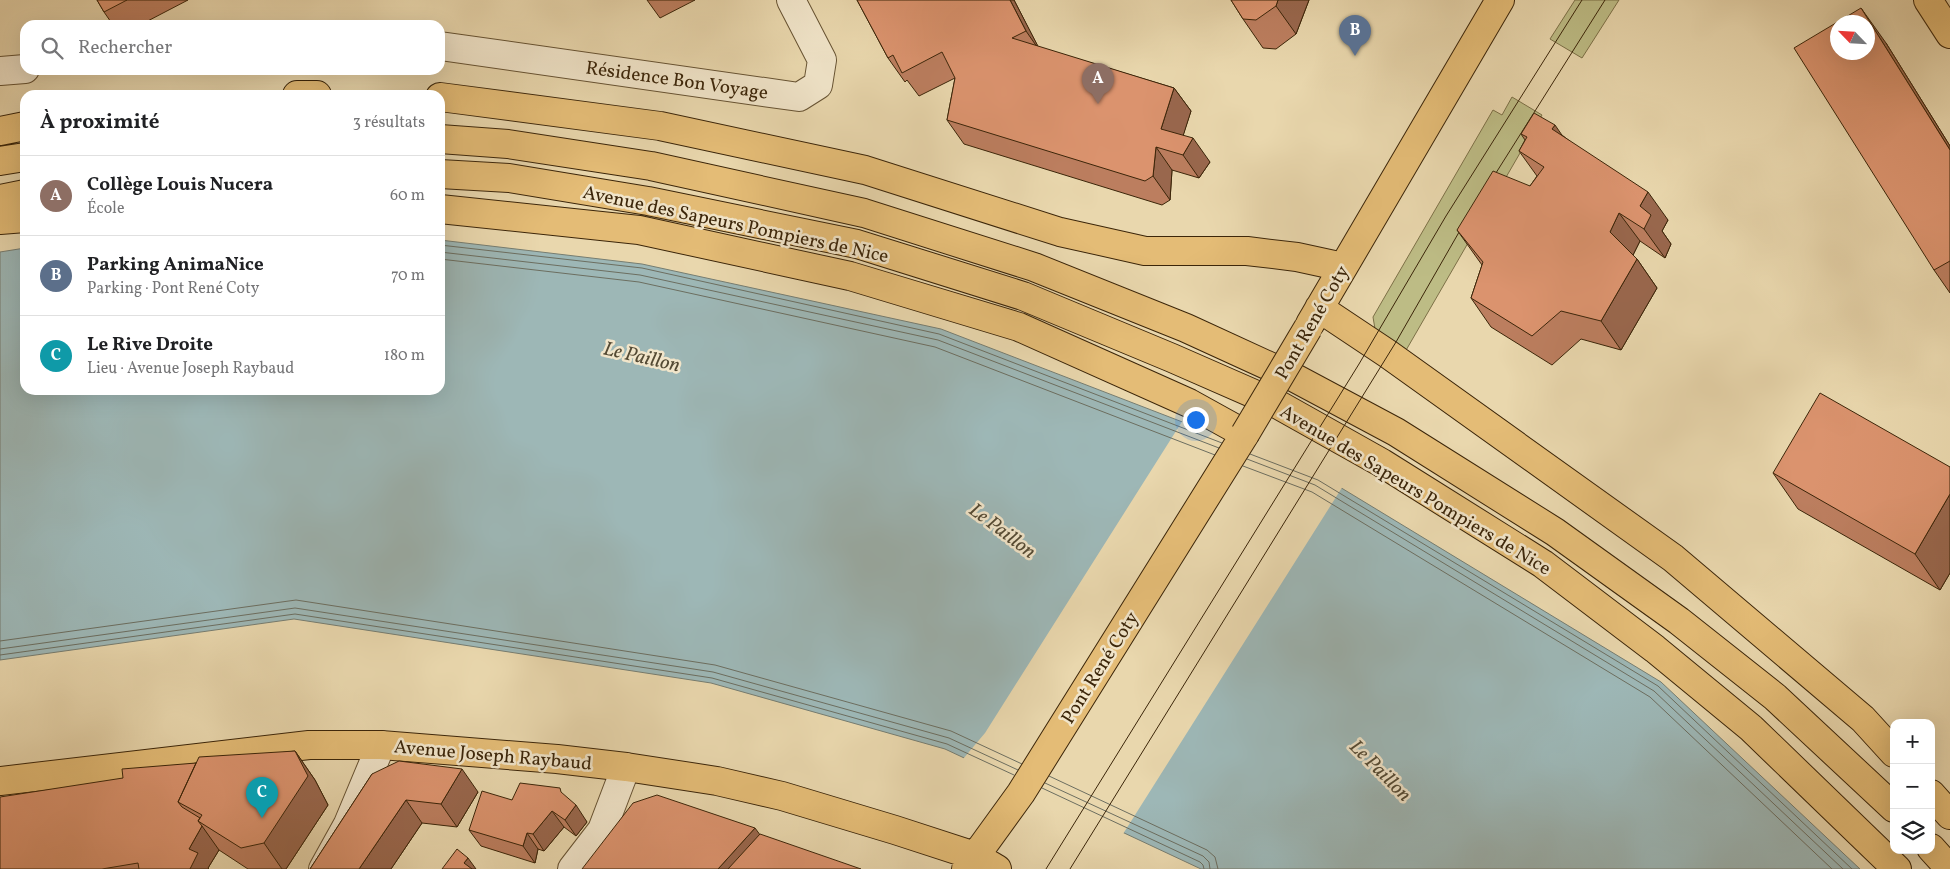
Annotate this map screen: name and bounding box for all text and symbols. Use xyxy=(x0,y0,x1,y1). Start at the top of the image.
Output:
pin: B xyxy=(1339,15,1371,56)
north arrow xyxy=(1830,15,1875,60)
search box xyxy=(20,20,445,75)
icon: search xyxy=(38,34,66,62)
text: Rechercher xyxy=(78,35,172,61)
street label: Résidence Bon Voyage xyxy=(584,55,770,107)
pin: A xyxy=(1082,63,1114,104)
text: À proximité xyxy=(40,108,159,137)
text: 3 résultats xyxy=(353,112,425,134)
text: Collège Louis Nucera xyxy=(87,172,273,198)
street label: Avenue des Sapeurs Pompiers de Nice xyxy=(580,180,891,270)
text: A xyxy=(50,185,62,207)
text: 60 m xyxy=(390,185,425,207)
text: École xyxy=(87,198,125,220)
text: Parking AnimaNice xyxy=(87,252,264,278)
street label: Pont René Coty xyxy=(1270,261,1356,385)
text: B xyxy=(51,265,61,287)
text: 70 m xyxy=(391,265,425,287)
text: Parking · Pont René Coty xyxy=(87,278,259,300)
text: Le Rive Droite xyxy=(87,332,213,358)
water label: Le Paillon xyxy=(601,336,683,380)
text: C xyxy=(51,345,61,367)
text: 180 m xyxy=(384,345,425,367)
text: Lieu · Avenue Joseph Raybaud xyxy=(87,358,294,380)
street label: Avenue des Sapeurs Pompiers de Nice xyxy=(1275,399,1555,582)
your location xyxy=(1183,407,1209,433)
water label: Le Paillon xyxy=(962,497,1041,566)
street label: Pont René Coty xyxy=(1056,607,1146,729)
map controls xyxy=(1890,719,1935,854)
button: + xyxy=(1890,719,1935,764)
street label: Avenue Joseph Raybaud xyxy=(393,734,593,778)
water label: Le Paillon xyxy=(1342,734,1417,809)
button: − xyxy=(1890,764,1935,809)
pin: C xyxy=(246,777,278,818)
button: layers xyxy=(1890,809,1935,854)

